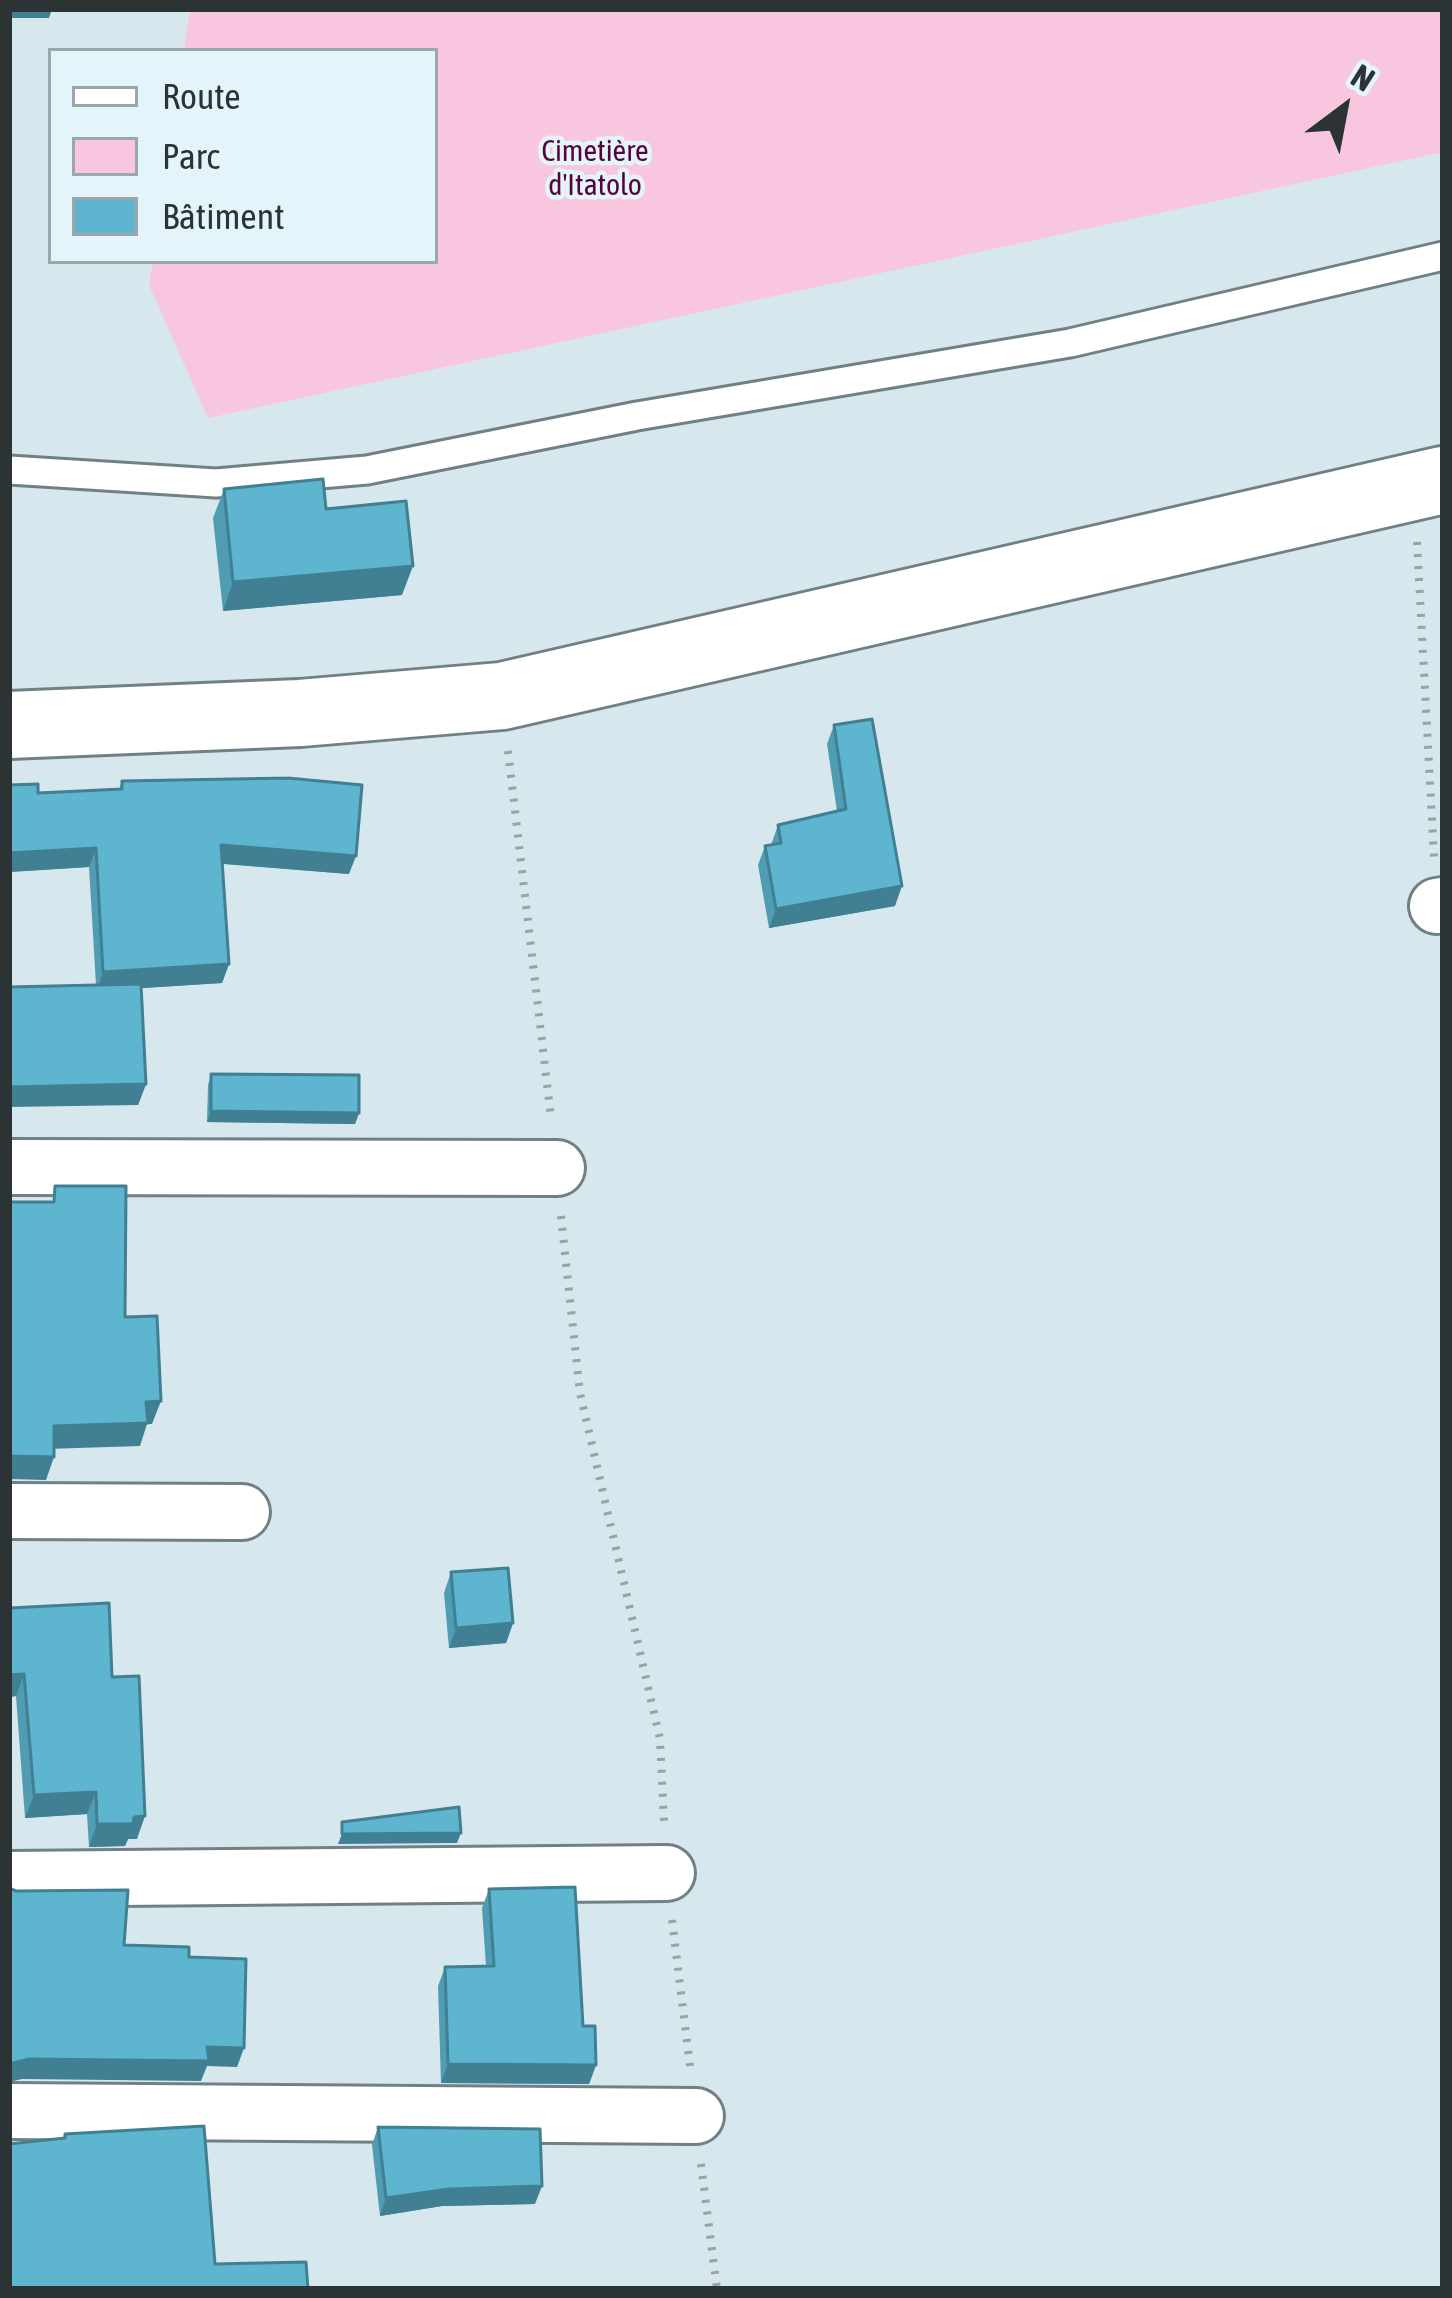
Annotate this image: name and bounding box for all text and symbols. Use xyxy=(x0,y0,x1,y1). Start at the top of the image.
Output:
legend xyxy=(48,48,438,264)
north arrow xyxy=(1284,48,1404,168)
text: N xyxy=(1345,56,1381,99)
text: Route xyxy=(162,75,241,117)
park label: Cimetière d'Itatolo xyxy=(541,134,649,204)
text: Parc xyxy=(162,135,220,177)
text: Bâtiment xyxy=(162,195,285,237)

